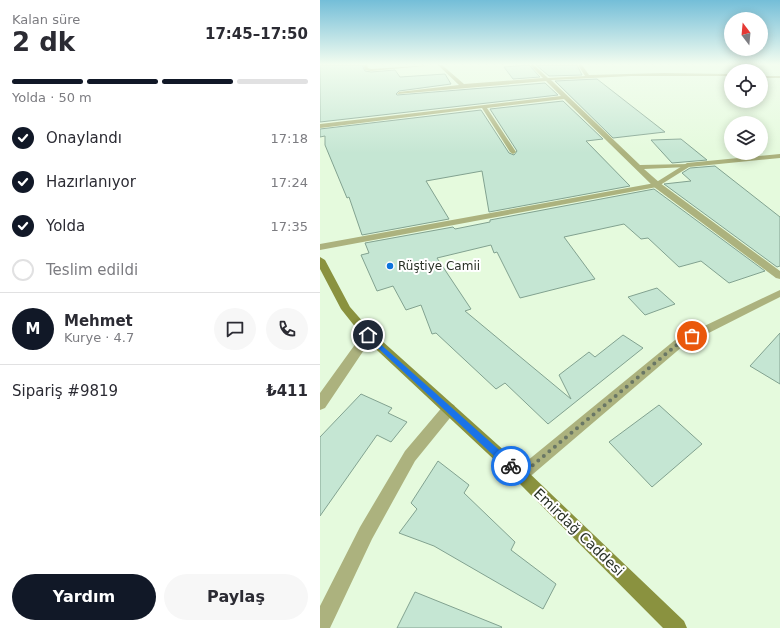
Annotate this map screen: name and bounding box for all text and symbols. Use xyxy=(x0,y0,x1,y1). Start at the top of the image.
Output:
text: Kalan süre xyxy=(12,12,80,27)
north arrow xyxy=(724,12,768,56)
map controls xyxy=(724,12,768,160)
text: 17:45–17:50 xyxy=(205,25,308,43)
text: 2 dk xyxy=(12,27,75,57)
button: locate xyxy=(724,64,768,108)
text: Yolda · 50 m xyxy=(12,90,92,105)
button: layers xyxy=(724,116,768,160)
icon: check xyxy=(12,127,34,149)
text: Onaylandı xyxy=(46,129,122,147)
text: 17:18 xyxy=(271,131,308,146)
icon: check xyxy=(12,171,34,193)
text: Hazırlanıyor xyxy=(46,173,136,191)
text: 17:24 xyxy=(271,175,308,190)
icon: check xyxy=(12,215,34,237)
text: Yolda xyxy=(46,217,85,235)
text: 17:35 xyxy=(271,219,308,234)
place label: Rüştiye Camii xyxy=(398,259,480,273)
text: Teslim edildi xyxy=(46,261,138,279)
marker: Rüştiye Camii xyxy=(385,261,395,271)
button: chat xyxy=(214,308,256,350)
button: phone xyxy=(266,308,308,350)
text: Mehmet xyxy=(64,312,133,330)
pin xyxy=(351,318,385,352)
pin xyxy=(675,319,709,353)
text: M xyxy=(26,320,40,338)
icon: home xyxy=(357,324,379,346)
icon: bag xyxy=(681,325,703,347)
text: Kurye · 4.7 xyxy=(64,330,134,345)
text: Sipariş #9819 xyxy=(12,382,118,400)
text: ₺411 xyxy=(266,382,308,400)
courier xyxy=(491,446,531,486)
icon: bike xyxy=(500,455,522,477)
street label: Emirdağ Caddesi xyxy=(531,485,627,579)
button: Yardım xyxy=(12,574,156,620)
button: Paylaş xyxy=(164,574,308,620)

